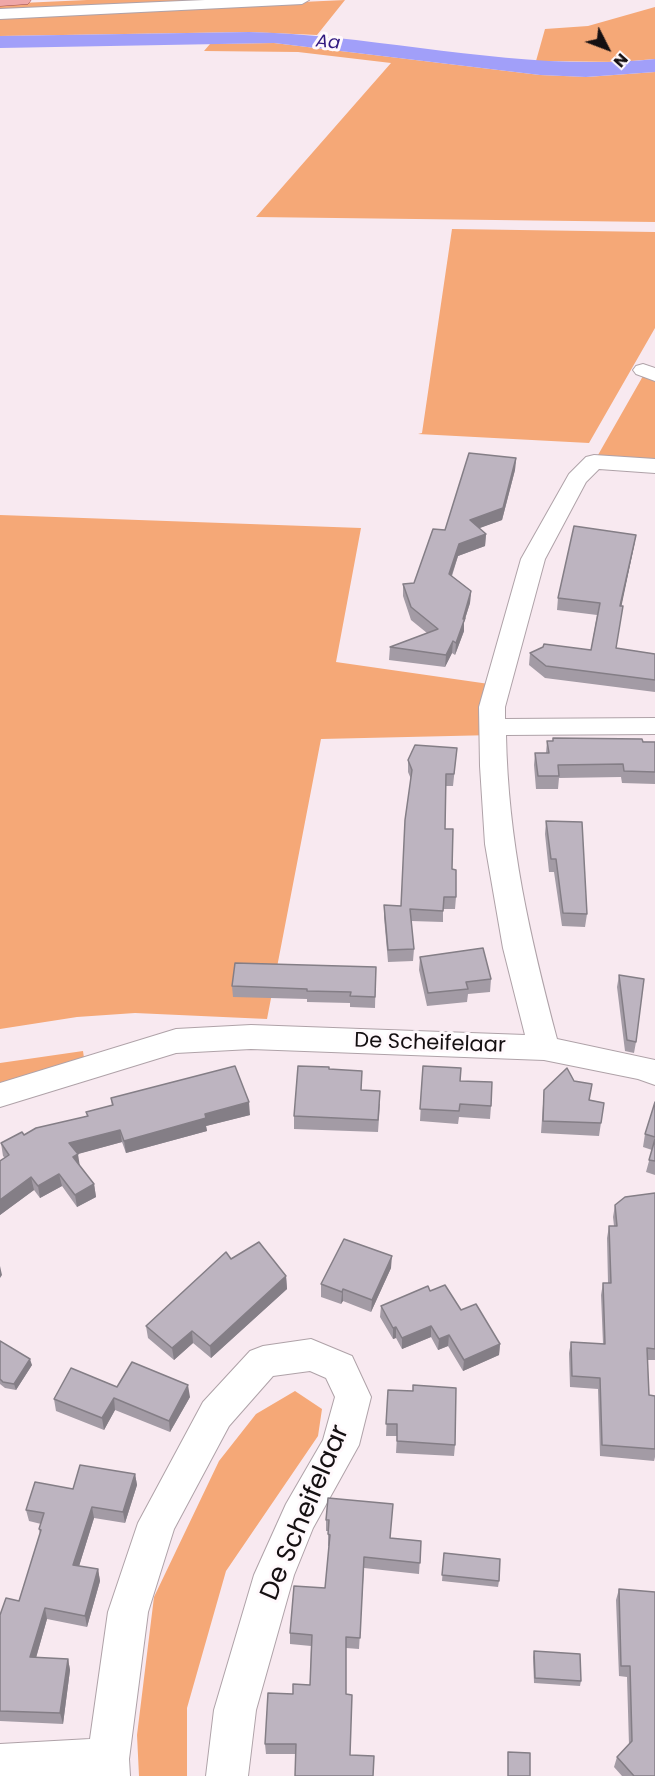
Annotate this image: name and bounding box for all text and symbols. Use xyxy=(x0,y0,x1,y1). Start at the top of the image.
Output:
north arrow xyxy=(577,18,637,78)
water label: Aa xyxy=(315,31,341,55)
text: N xyxy=(608,48,633,73)
street label: De Scheifelaar xyxy=(354,1029,506,1059)
street label: De Scheifelaar xyxy=(255,1421,357,1605)

